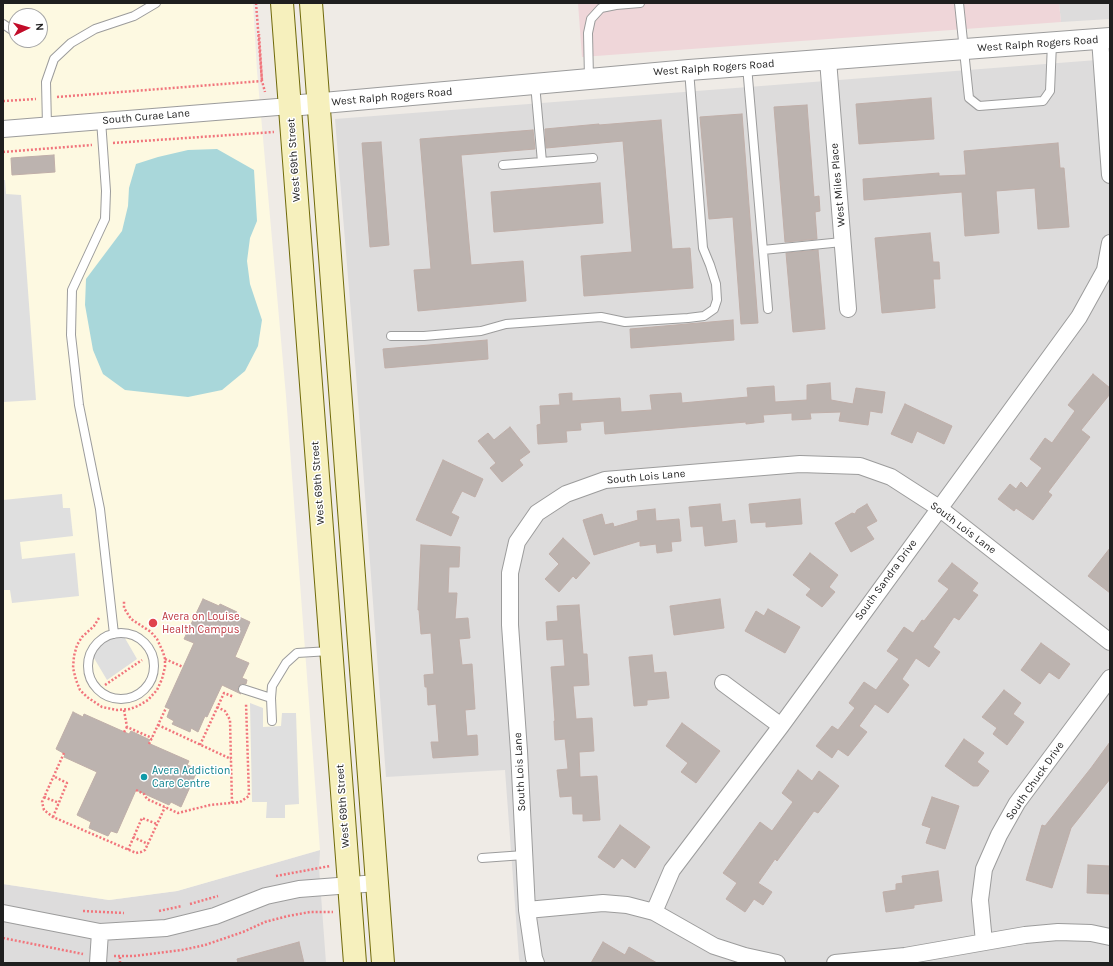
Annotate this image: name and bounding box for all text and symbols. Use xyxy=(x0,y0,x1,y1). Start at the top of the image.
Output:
north arrow xyxy=(8,8,48,48)
text: N xyxy=(33,22,46,31)
street label: West Ralph Rogers Road xyxy=(977,33,1099,55)
street label: West Ralph Rogers Road xyxy=(653,57,775,79)
street label: West Ralph Rogers Road xyxy=(331,85,453,109)
street label: South Curae Lane xyxy=(102,107,190,127)
street label: West 69th Street xyxy=(284,118,304,202)
street label: West Miles Place xyxy=(828,143,848,227)
street label: West 69th Street xyxy=(308,441,328,525)
street label: South Lois Lane xyxy=(606,467,686,487)
street label: South Lois Lane xyxy=(927,499,999,557)
street label: South Sandra Drive xyxy=(852,537,920,623)
place label: Avera on Louise Health Campus xyxy=(162,610,240,636)
marker: Avera on Louise Health Campus xyxy=(147,617,159,629)
street label: South Lois Lane xyxy=(511,732,529,812)
street label: South Chuck Drive xyxy=(1003,739,1067,823)
place label: Avera Addiction Care Centre xyxy=(152,764,230,790)
street label: West 69th Street xyxy=(333,764,353,848)
marker: Avera Addiction Care Centre xyxy=(139,772,149,782)

